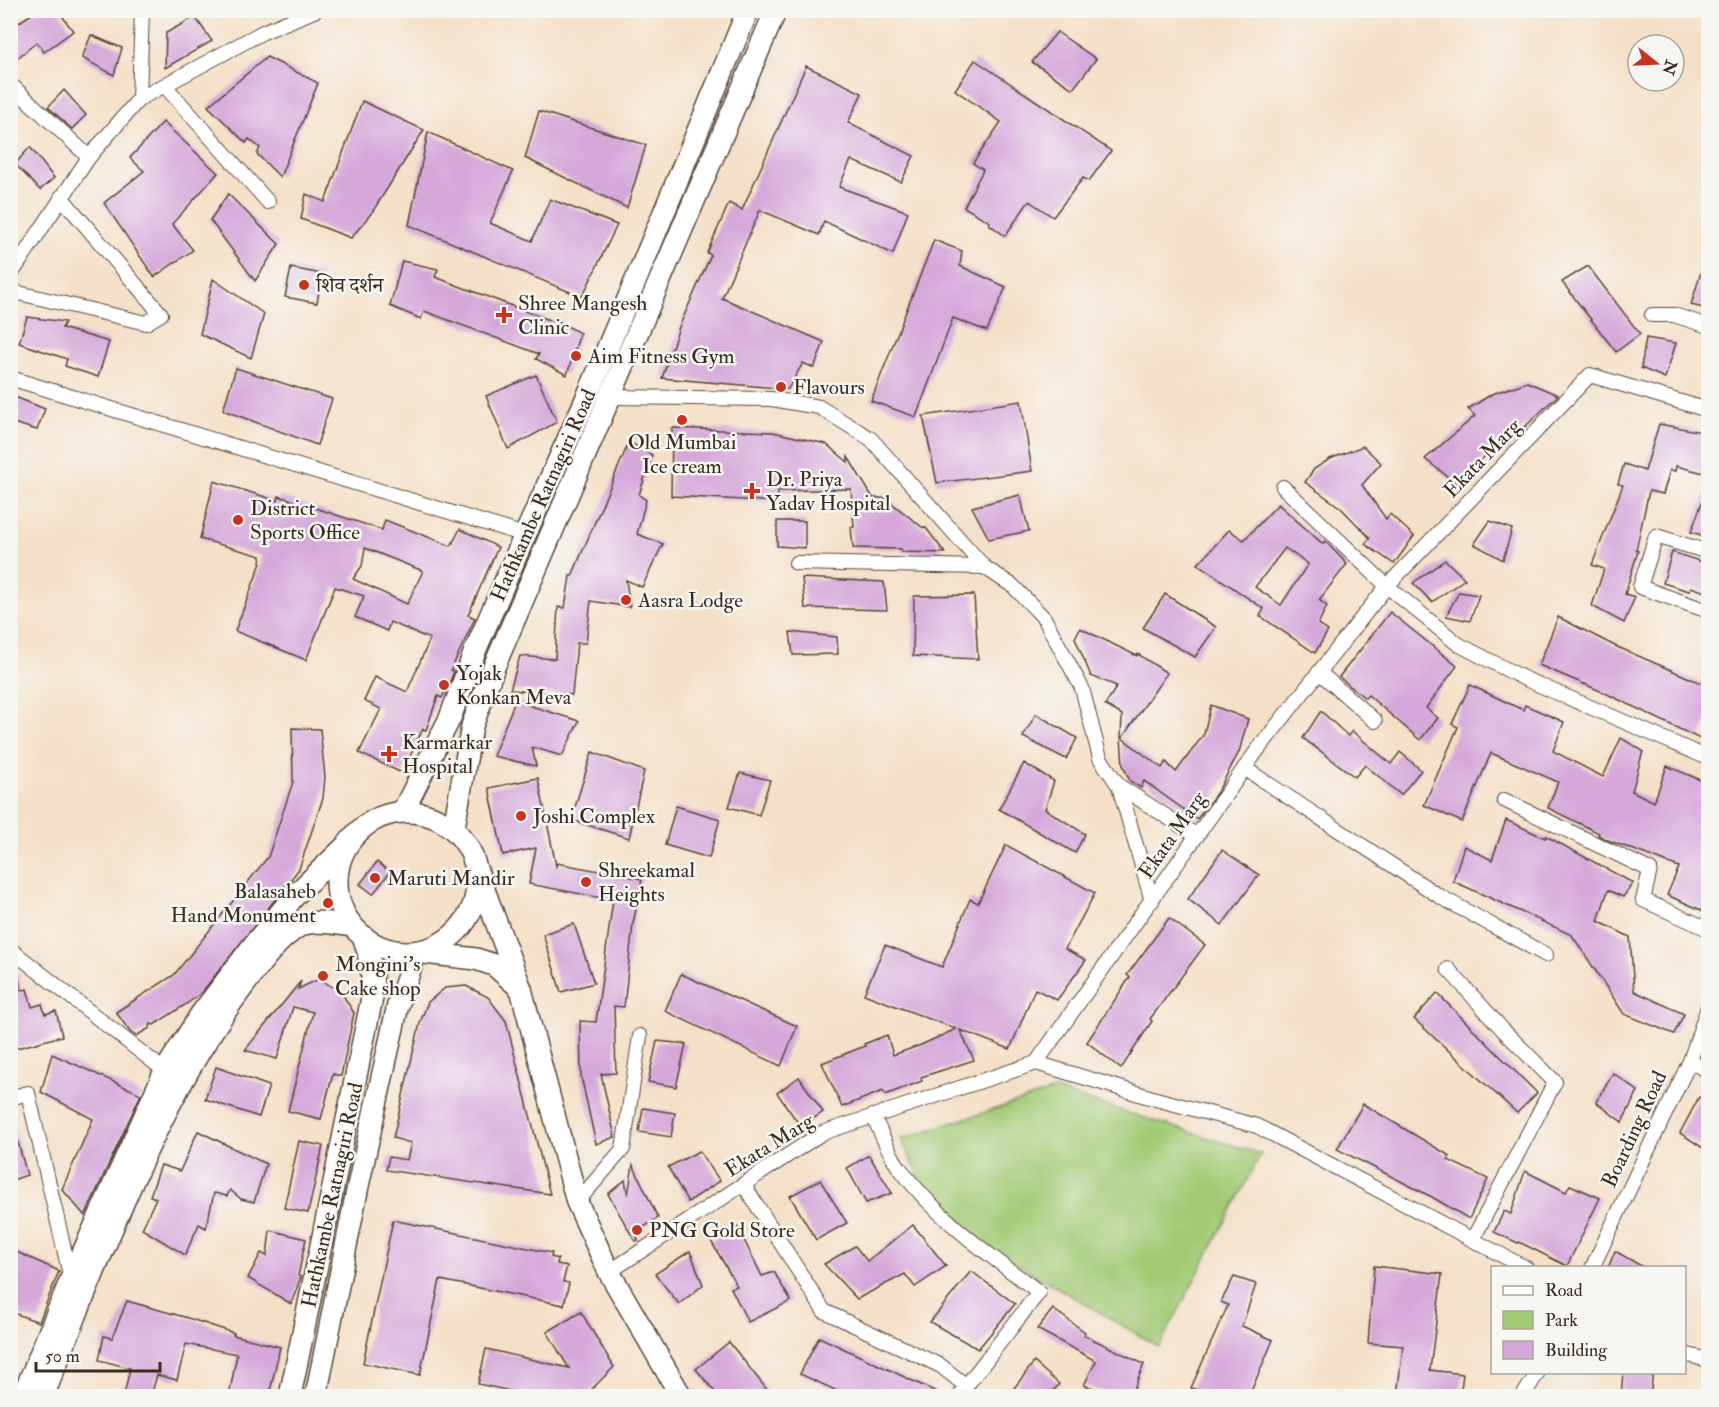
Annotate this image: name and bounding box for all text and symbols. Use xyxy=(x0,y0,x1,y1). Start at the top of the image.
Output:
north arrow xyxy=(1626,33,1686,93)
text: N xyxy=(1657,56,1681,78)
place label: शिव दर्शन xyxy=(315,272,384,299)
marker: शिव दर्शन xyxy=(297,278,311,292)
place label: Shree Mangesh Clinic xyxy=(518,290,647,341)
marker: Shree Mangesh Clinic xyxy=(495,306,513,324)
place label: Aim Fitness Gym xyxy=(587,343,735,370)
marker: Aim Fitness Gym xyxy=(569,349,583,363)
place label: Flavours xyxy=(793,374,865,401)
marker: Flavours xyxy=(774,380,788,394)
street label: Hathkambe Ratnagiri Road xyxy=(484,384,603,606)
street label: Ekata Marg xyxy=(1438,412,1527,504)
marker: Old Mumbai Ice cream xyxy=(675,413,689,427)
place label: Old Mumbai Ice cream xyxy=(628,429,737,480)
place label: Dr. Priya Yadav Hospital xyxy=(766,466,891,517)
marker: Dr. Priya Yadav Hospital xyxy=(743,482,761,500)
place label: District Sports Office xyxy=(250,495,360,546)
marker: District Sports Office xyxy=(231,513,245,527)
place label: Aasra Lodge xyxy=(637,587,743,614)
marker: Aasra Lodge xyxy=(619,593,633,607)
place label: Yojak Konkan Meva xyxy=(456,660,572,711)
marker: Yojak Konkan Meva xyxy=(437,678,451,692)
place label: Karmarkar Hospital xyxy=(402,729,492,780)
marker: Karmarkar Hospital xyxy=(380,745,398,763)
street label: Ekata Marg xyxy=(1133,786,1213,884)
place label: Joshi Complex xyxy=(532,803,656,830)
marker: Joshi Complex xyxy=(514,809,528,823)
place label: Shreekamal Heights xyxy=(598,857,695,908)
place label: Maruti Mandir xyxy=(387,865,515,892)
marker: Maruti Mandir xyxy=(368,871,382,885)
marker: Shreekamal Heights xyxy=(579,875,593,889)
place label: Balasaheb Hand Monument xyxy=(171,878,316,929)
marker: Balasaheb Hand Monument xyxy=(321,896,335,910)
place label: Mongini's Cake shop xyxy=(335,951,421,1002)
marker: Mongini's Cake shop xyxy=(316,969,330,983)
street label: Boarding Road xyxy=(1596,1066,1674,1192)
street label: Hathkambe Ratnagiri Road xyxy=(295,1079,370,1310)
street label: Ekata Marg xyxy=(720,1107,820,1183)
place label: PNG Gold Store xyxy=(649,1217,795,1244)
marker: PNG Gold Store xyxy=(630,1223,644,1237)
legend xyxy=(1491,1266,1686,1374)
text: Road xyxy=(1545,1279,1583,1302)
text: Park xyxy=(1545,1309,1578,1332)
scale bar xyxy=(36,1335,160,1373)
text: Building xyxy=(1545,1339,1608,1362)
text: 50 m xyxy=(45,1345,80,1368)

